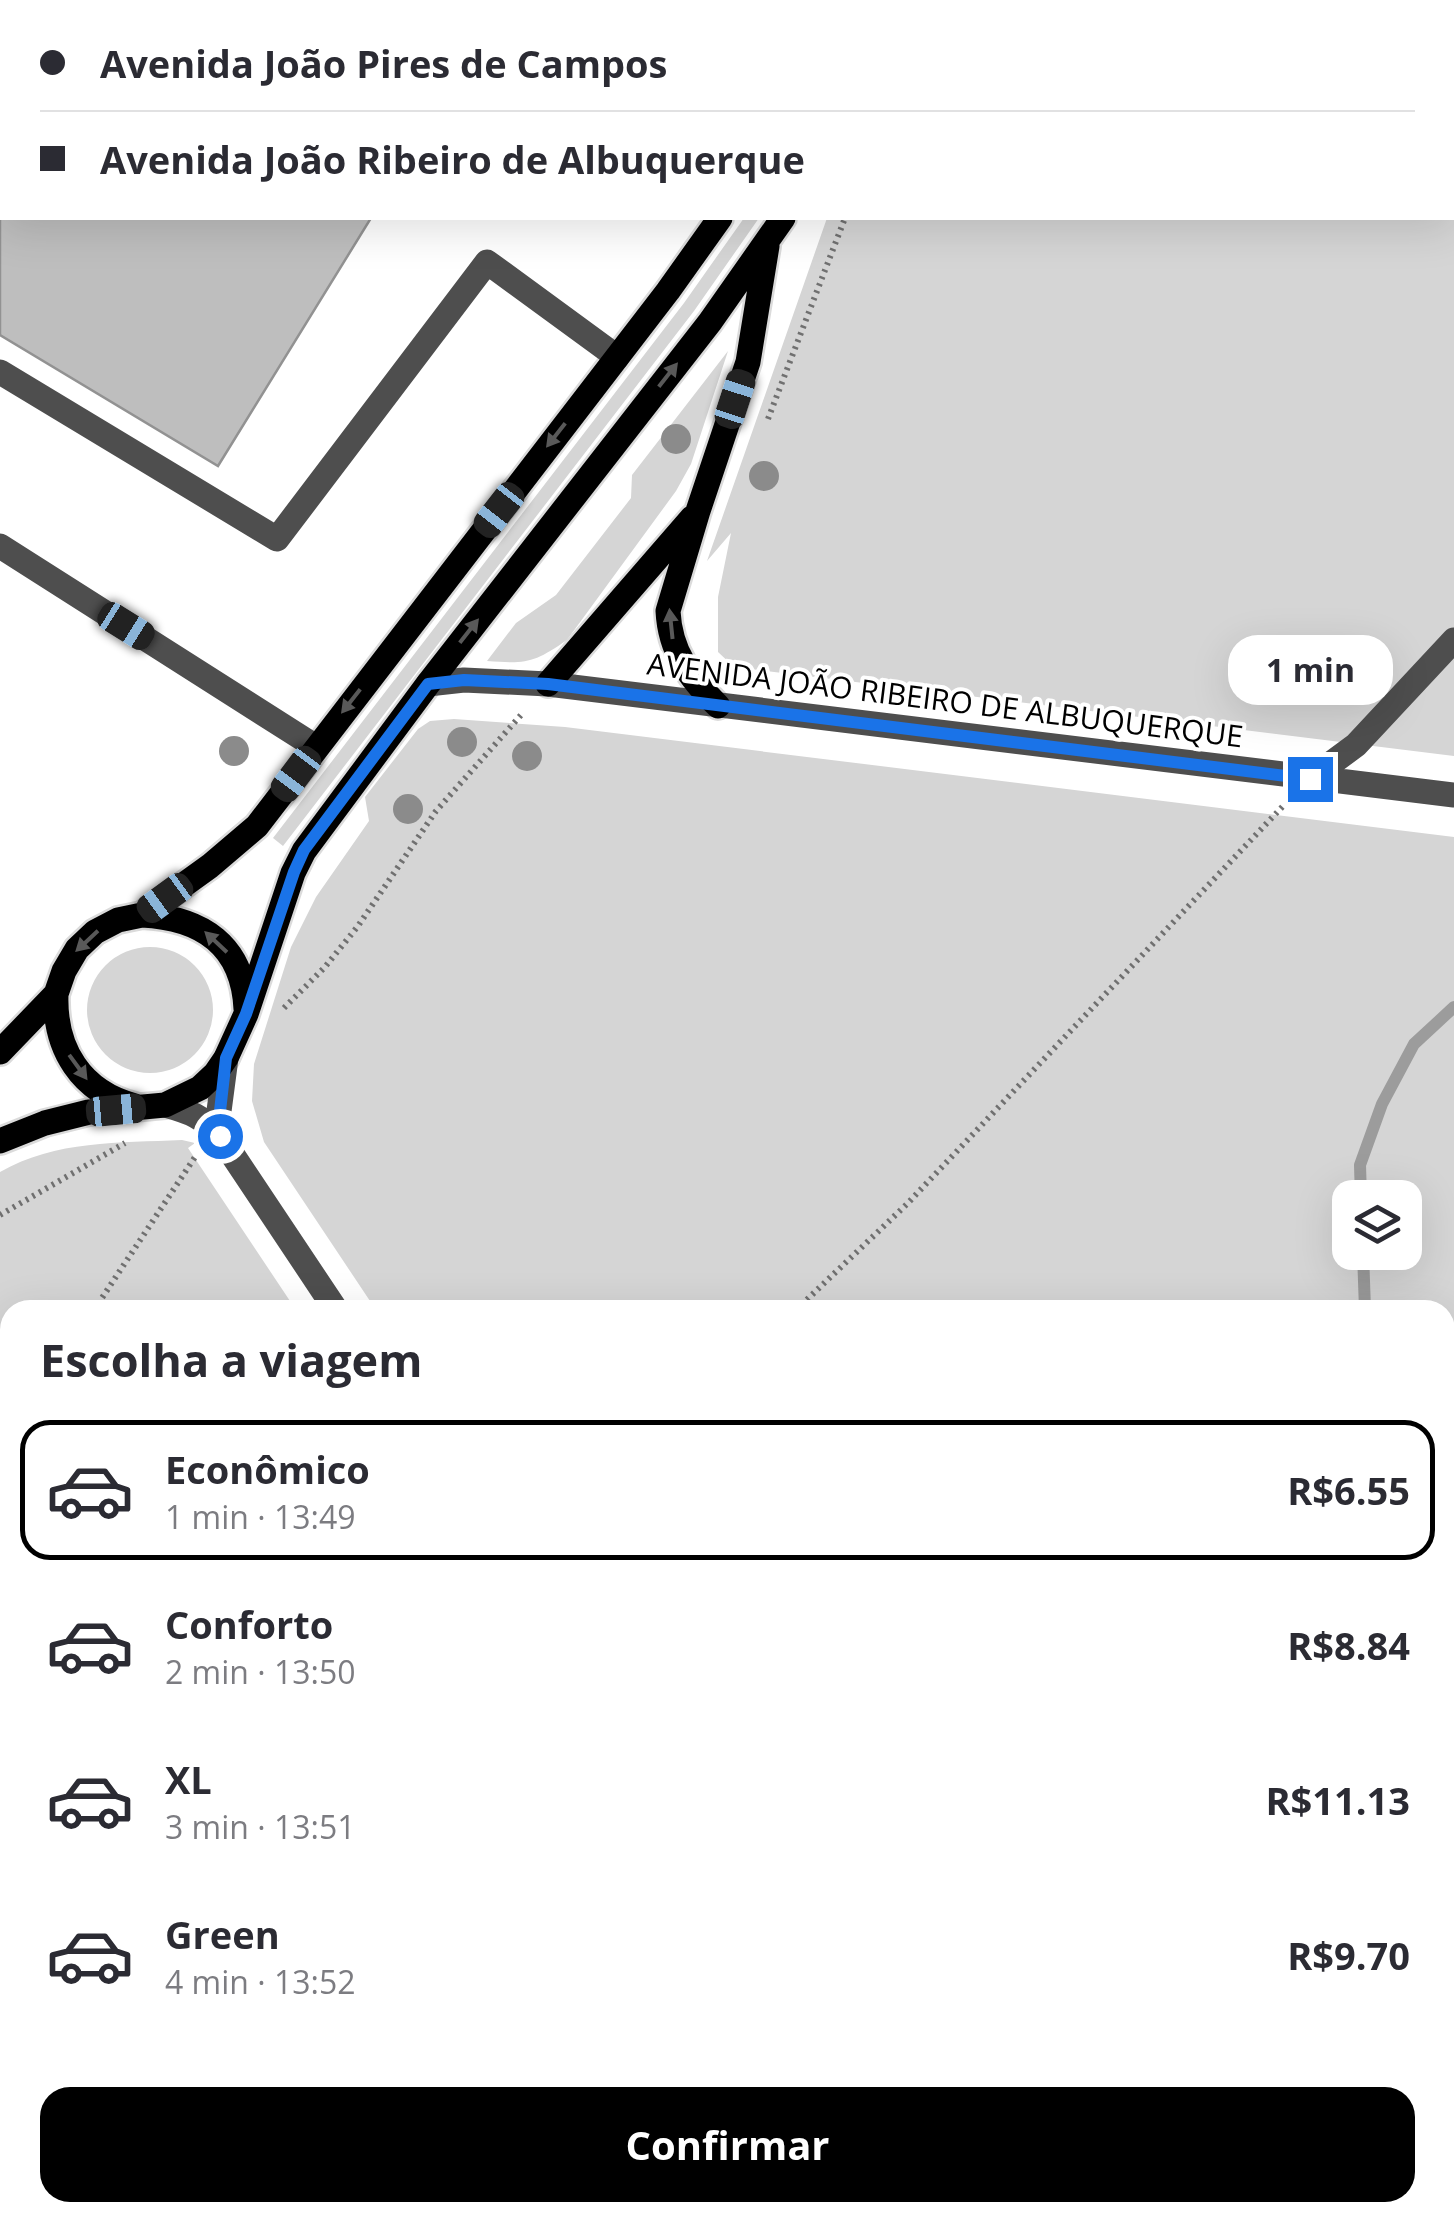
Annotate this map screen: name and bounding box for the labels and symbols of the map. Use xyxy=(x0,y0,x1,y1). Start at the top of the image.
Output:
one-way arrow xyxy=(658,362,678,388)
car xyxy=(711,366,759,432)
one-way arrow xyxy=(547,422,567,448)
car xyxy=(469,477,529,543)
car xyxy=(93,597,159,655)
one-way arrow xyxy=(663,608,679,639)
one-way arrow xyxy=(458,619,479,644)
callout: 1 min xyxy=(1228,634,1392,704)
street label: AVENIDA JOÃO RIBEIRO DE ALBUQUERQUE xyxy=(645,643,1245,756)
one-way arrow xyxy=(342,688,362,714)
car xyxy=(266,741,326,807)
route end xyxy=(1288,757,1333,802)
car xyxy=(132,868,198,928)
one-way arrow xyxy=(76,930,100,953)
one-way arrow xyxy=(204,931,228,954)
one-way arrow xyxy=(67,1054,87,1080)
car xyxy=(85,1092,147,1128)
route start xyxy=(198,1114,243,1159)

